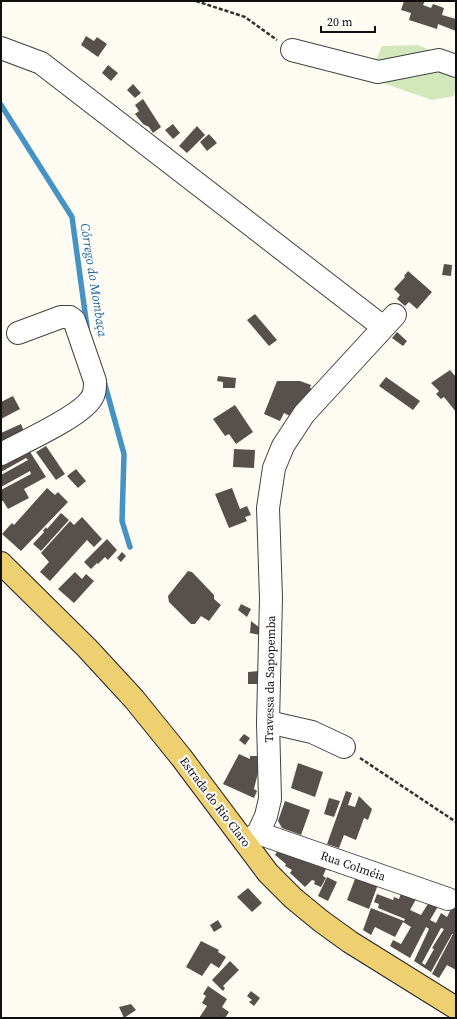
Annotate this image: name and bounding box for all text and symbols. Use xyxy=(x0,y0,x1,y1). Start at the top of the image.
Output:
scale bar xyxy=(321,8,375,34)
text: 20 m xyxy=(327,14,353,30)
water label: Córrego do Mombaça xyxy=(77,222,111,338)
street label: Travessa da Sapopemba xyxy=(261,614,279,743)
street label: Estrada do Rio Claro xyxy=(176,754,254,850)
street label: Rua Colméia xyxy=(318,847,389,885)

